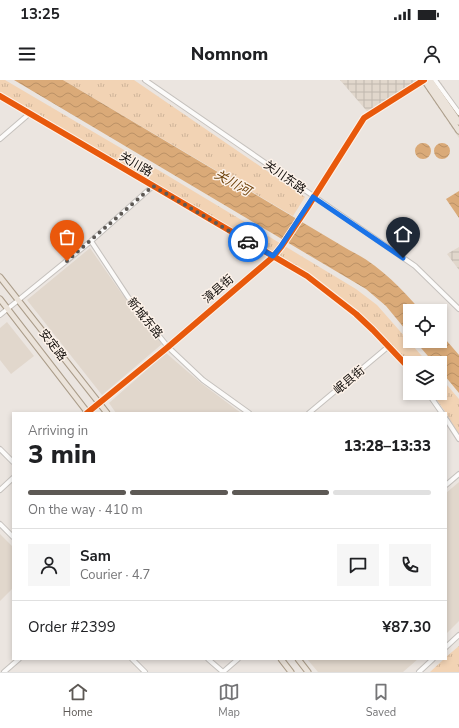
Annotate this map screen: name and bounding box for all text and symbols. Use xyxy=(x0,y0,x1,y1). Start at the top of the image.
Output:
text: 13:25 xyxy=(20,4,60,24)
text: Nomnom xyxy=(191,42,268,66)
icon: menu xyxy=(16,43,38,65)
icon: person xyxy=(421,43,443,65)
street label: 关川路 xyxy=(116,148,156,180)
street label: 关川东路 xyxy=(261,157,309,197)
water label: 关川河 xyxy=(211,166,257,202)
pin xyxy=(386,217,420,258)
pin xyxy=(50,220,84,261)
courier xyxy=(228,222,268,262)
icon: home xyxy=(392,223,414,245)
icon: bag xyxy=(56,226,78,248)
icon: car xyxy=(237,231,259,253)
street label: 漳县街 xyxy=(199,271,237,307)
street label: 新城东路 xyxy=(124,294,166,342)
map controls xyxy=(403,304,447,400)
button: locate xyxy=(403,304,447,348)
street label: 安定路 xyxy=(36,326,70,364)
button: layers xyxy=(403,356,447,400)
street label: 岷县街 xyxy=(330,362,368,398)
text: Arriving in xyxy=(28,422,88,440)
text: 13:28–13:33 xyxy=(344,436,431,456)
text: 3 min xyxy=(28,437,96,472)
text: On the way · 410 m xyxy=(28,501,143,519)
button: person xyxy=(28,544,70,586)
button: chat xyxy=(337,544,379,586)
button: phone xyxy=(389,544,431,586)
text: Sam xyxy=(80,546,111,566)
text: Courier · 4.7 xyxy=(80,566,150,584)
text: Order #2399 xyxy=(28,617,116,637)
text: ¥87.30 xyxy=(382,617,431,637)
tab: Home xyxy=(63,681,93,720)
tab: Map xyxy=(218,681,240,720)
tab: Saved xyxy=(366,681,396,720)

